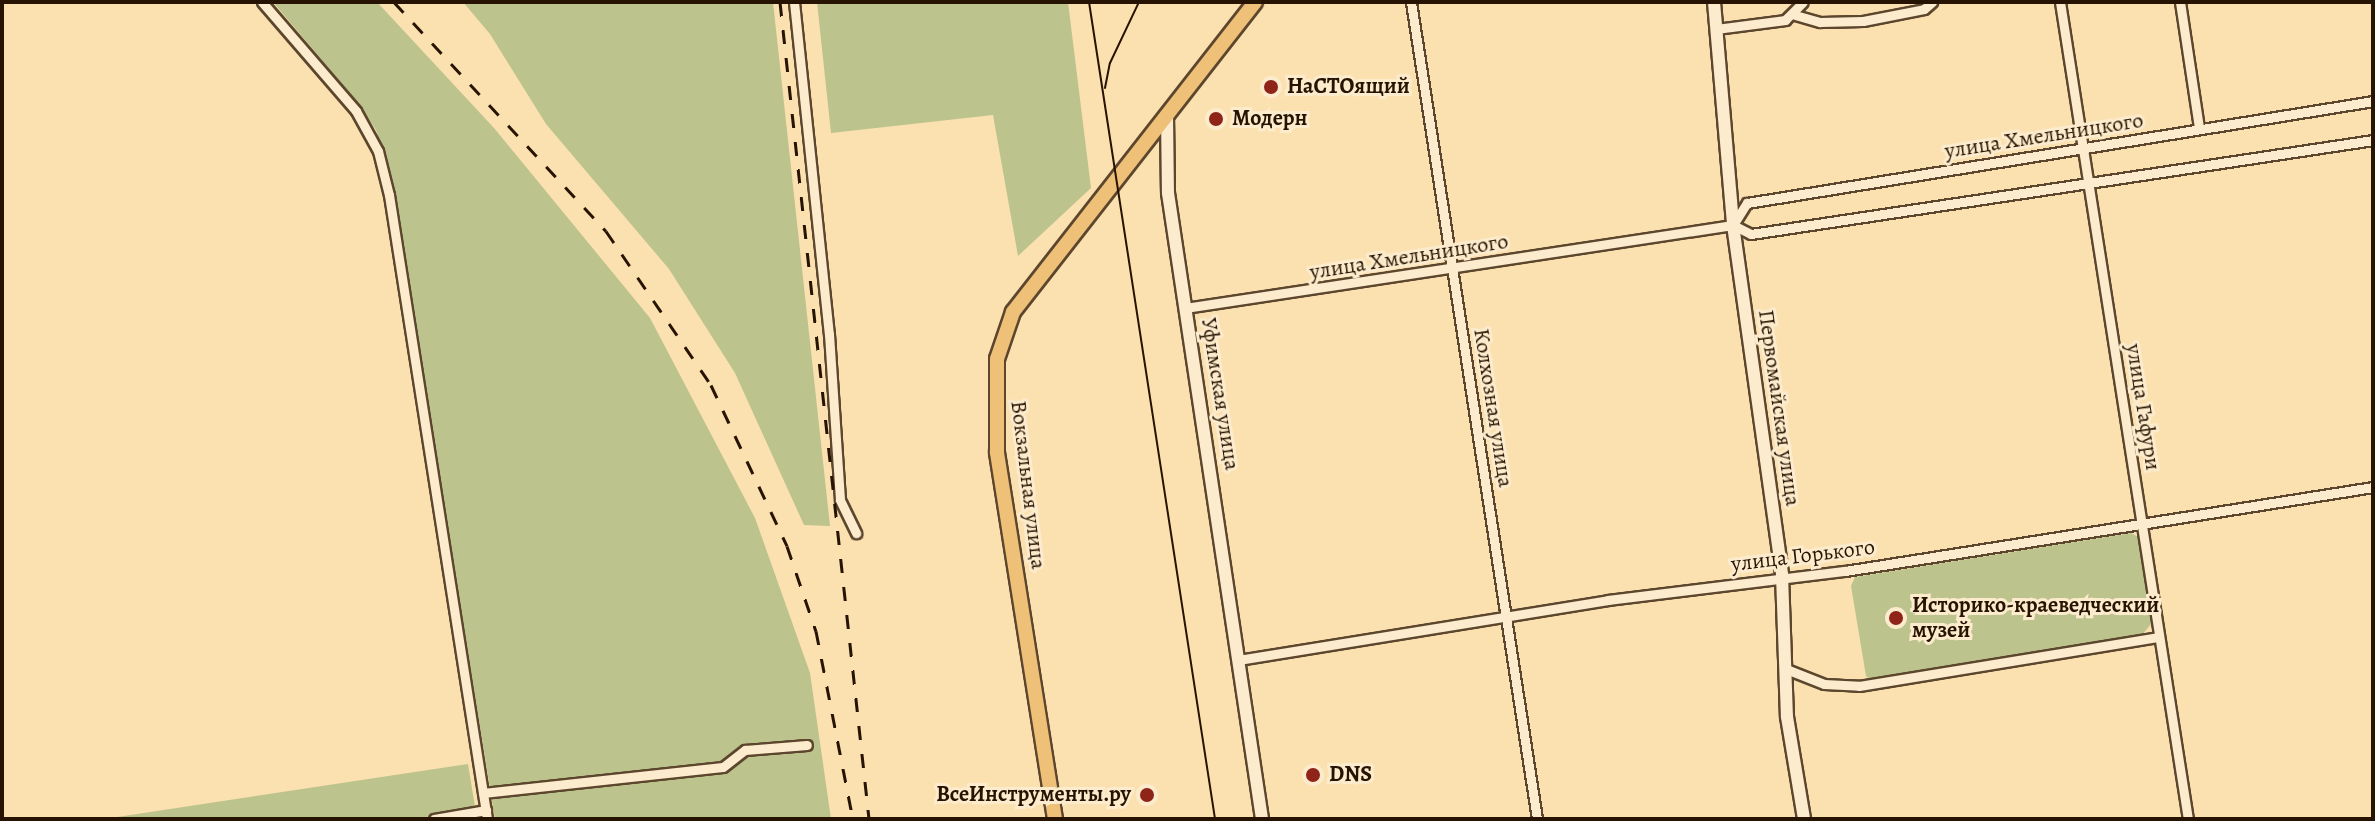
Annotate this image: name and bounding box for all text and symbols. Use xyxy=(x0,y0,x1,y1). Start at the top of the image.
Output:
place label: НаСТОящий xyxy=(1287,74,1410,100)
marker: НаСТОящий xyxy=(1262,78,1280,96)
place label: Модерн xyxy=(1232,106,1308,132)
street label: улица Хмельницкого xyxy=(1943,107,2145,165)
marker: Модерн xyxy=(1207,110,1225,128)
street label: улица Хмельницкого xyxy=(1308,228,1510,286)
street label: Первомайская улица xyxy=(1752,308,1806,508)
street label: Уфимская улица xyxy=(1195,316,1245,472)
street label: Колхозная улица xyxy=(1467,327,1519,489)
street label: улица Гафури xyxy=(2120,342,2166,472)
street label: Вокзальная улица xyxy=(1005,399,1051,571)
street label: улица Горького xyxy=(1730,534,1876,578)
place label: Историко-краеведческий музей xyxy=(1912,592,2159,644)
marker: Историко-краеведческий музей xyxy=(1887,609,1905,627)
place label: DNS xyxy=(1329,762,1372,788)
marker: DNS xyxy=(1304,766,1322,784)
place label: ВсеИнструменты.ру xyxy=(936,782,1131,808)
marker: ВсеИнструменты.ру xyxy=(1138,786,1156,804)

